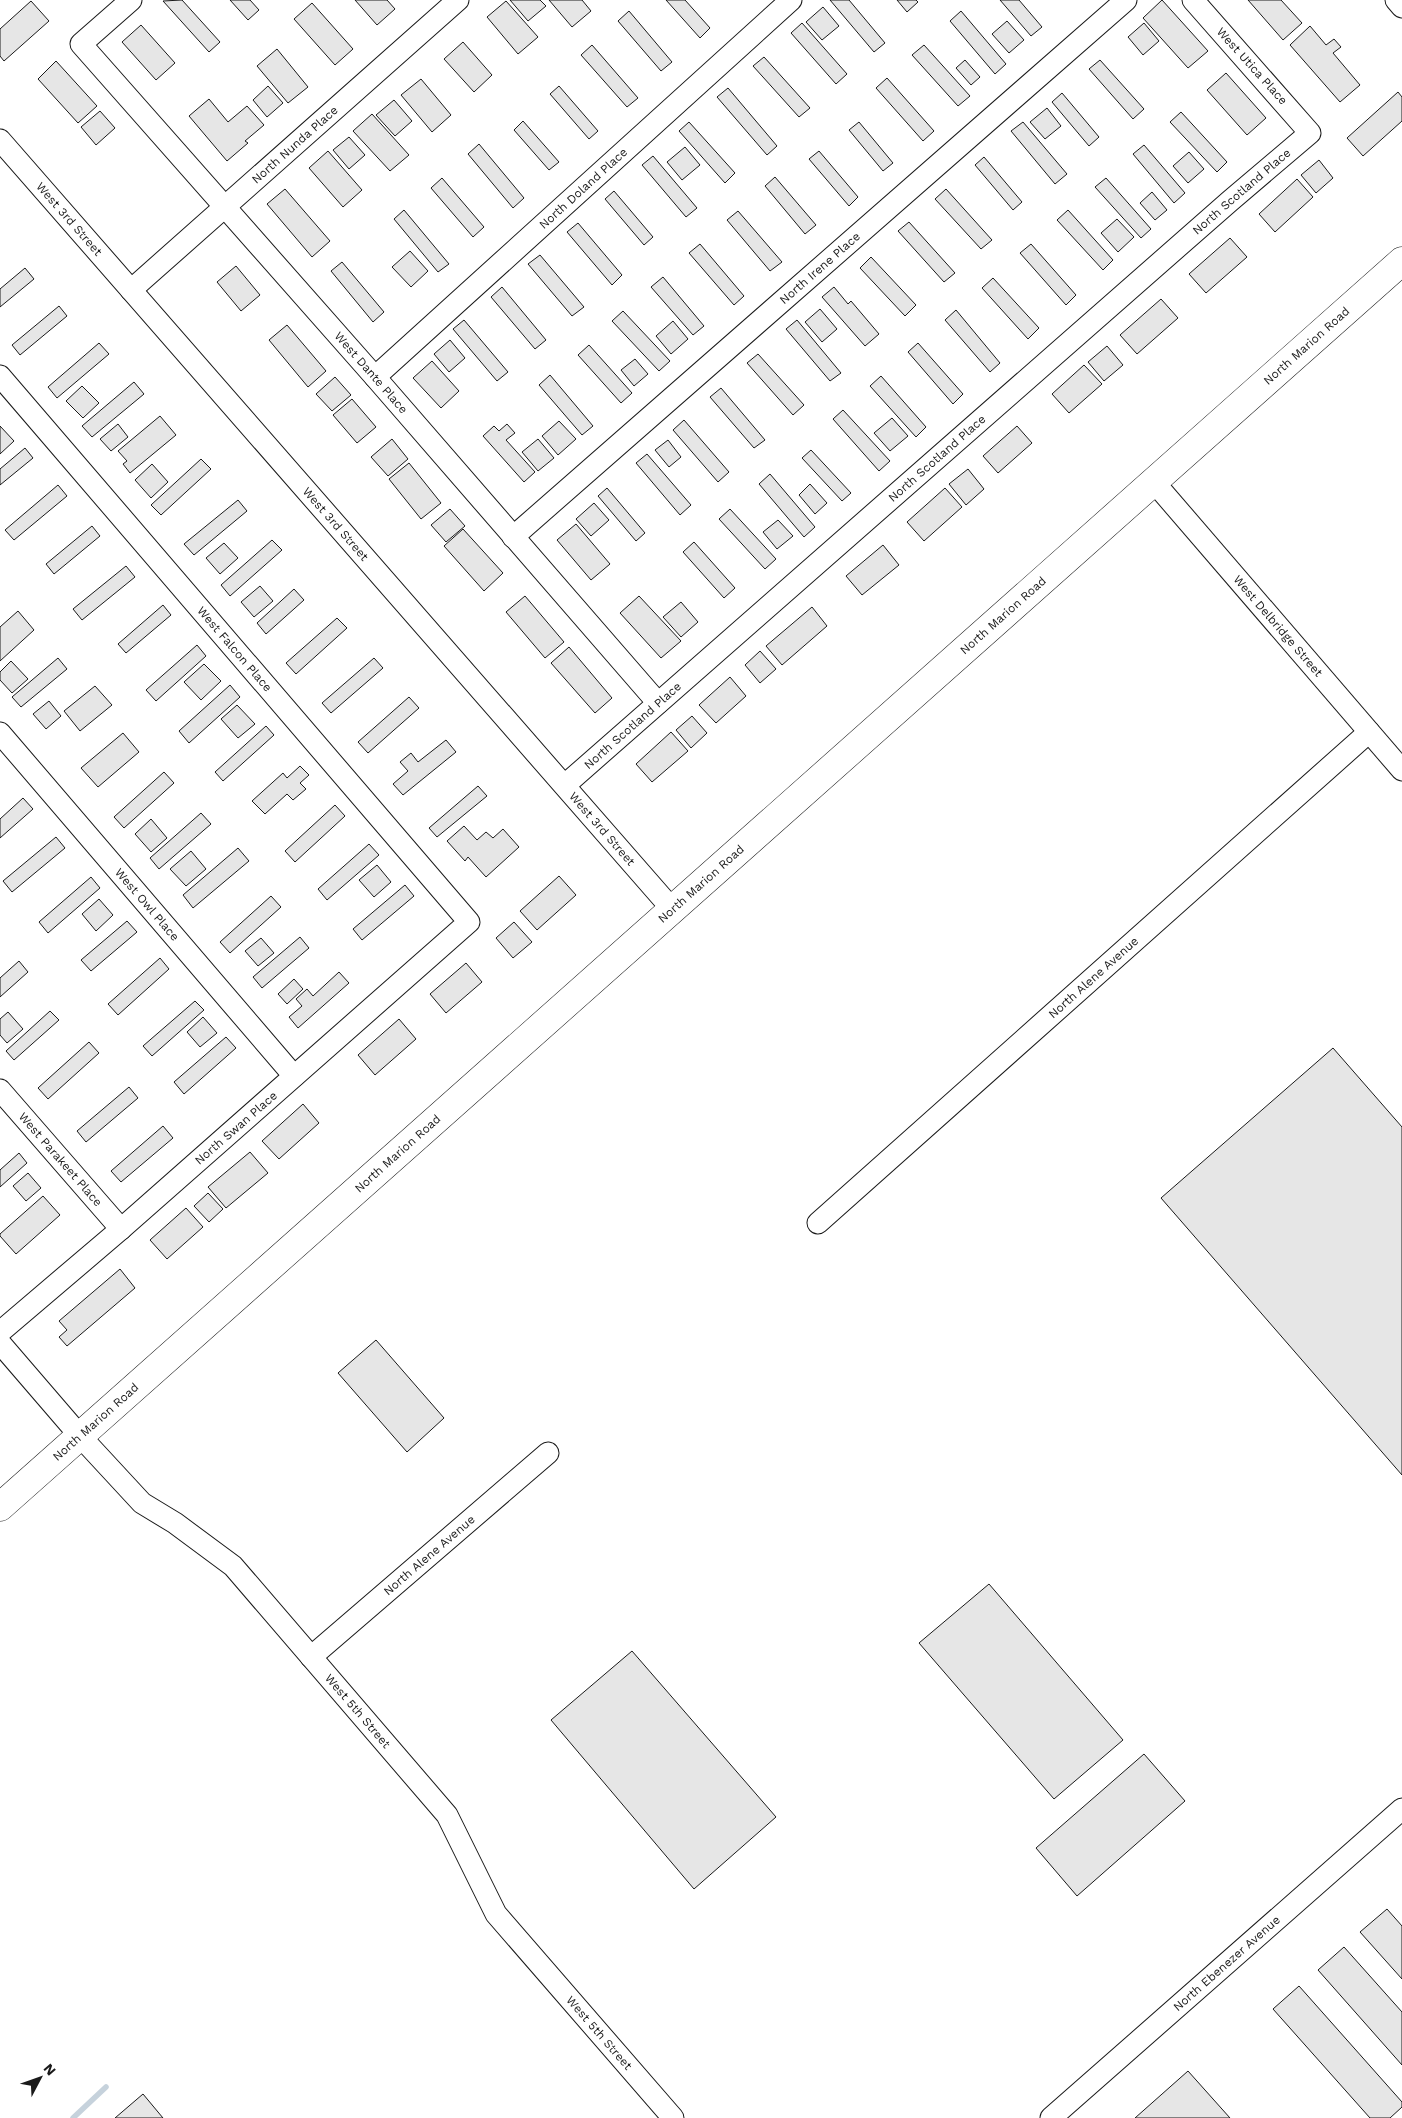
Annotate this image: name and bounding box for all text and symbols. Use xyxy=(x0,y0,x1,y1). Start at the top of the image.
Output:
street label: West Utica Place xyxy=(1214,25,1290,108)
street label: North Nunda Place xyxy=(249,103,341,186)
street label: North Doland Place xyxy=(536,145,630,232)
street label: North Scotland Place xyxy=(1190,146,1293,238)
street label: West 3rd Street xyxy=(33,179,105,259)
street label: North Irene Place xyxy=(777,229,863,307)
street label: North Marion Road xyxy=(1261,304,1352,388)
street label: West Dante Place xyxy=(332,329,411,416)
street label: North Scotland Place xyxy=(885,412,988,505)
street label: West 3rd Street xyxy=(300,484,371,564)
street label: West Delbridge Street xyxy=(1230,572,1326,680)
street label: North Marion Road xyxy=(957,574,1049,657)
street label: West Falcon Place xyxy=(194,604,275,695)
street label: North Scotland Place xyxy=(581,679,684,772)
street label: West 3rd Street xyxy=(566,789,638,869)
street label: North Marion Road xyxy=(655,842,747,926)
street label: West Owl Place xyxy=(112,865,182,944)
street label: North Alene Avenue xyxy=(1046,934,1141,1021)
street label: North Swan Place xyxy=(192,1088,280,1168)
street label: West Parakeet Place xyxy=(16,1110,105,1209)
street label: North Marion Road xyxy=(352,1112,443,1195)
street label: North Marion Road xyxy=(50,1380,142,1464)
street label: North Alene Avenue xyxy=(381,1512,478,1598)
street label: West 5th Street xyxy=(322,1671,393,1751)
street label: North Ebenezer Avenue xyxy=(1170,1913,1283,2014)
street label: West 5th Street xyxy=(563,1993,635,2073)
north arrow xyxy=(15,2053,65,2103)
text: N xyxy=(40,2060,59,2079)

